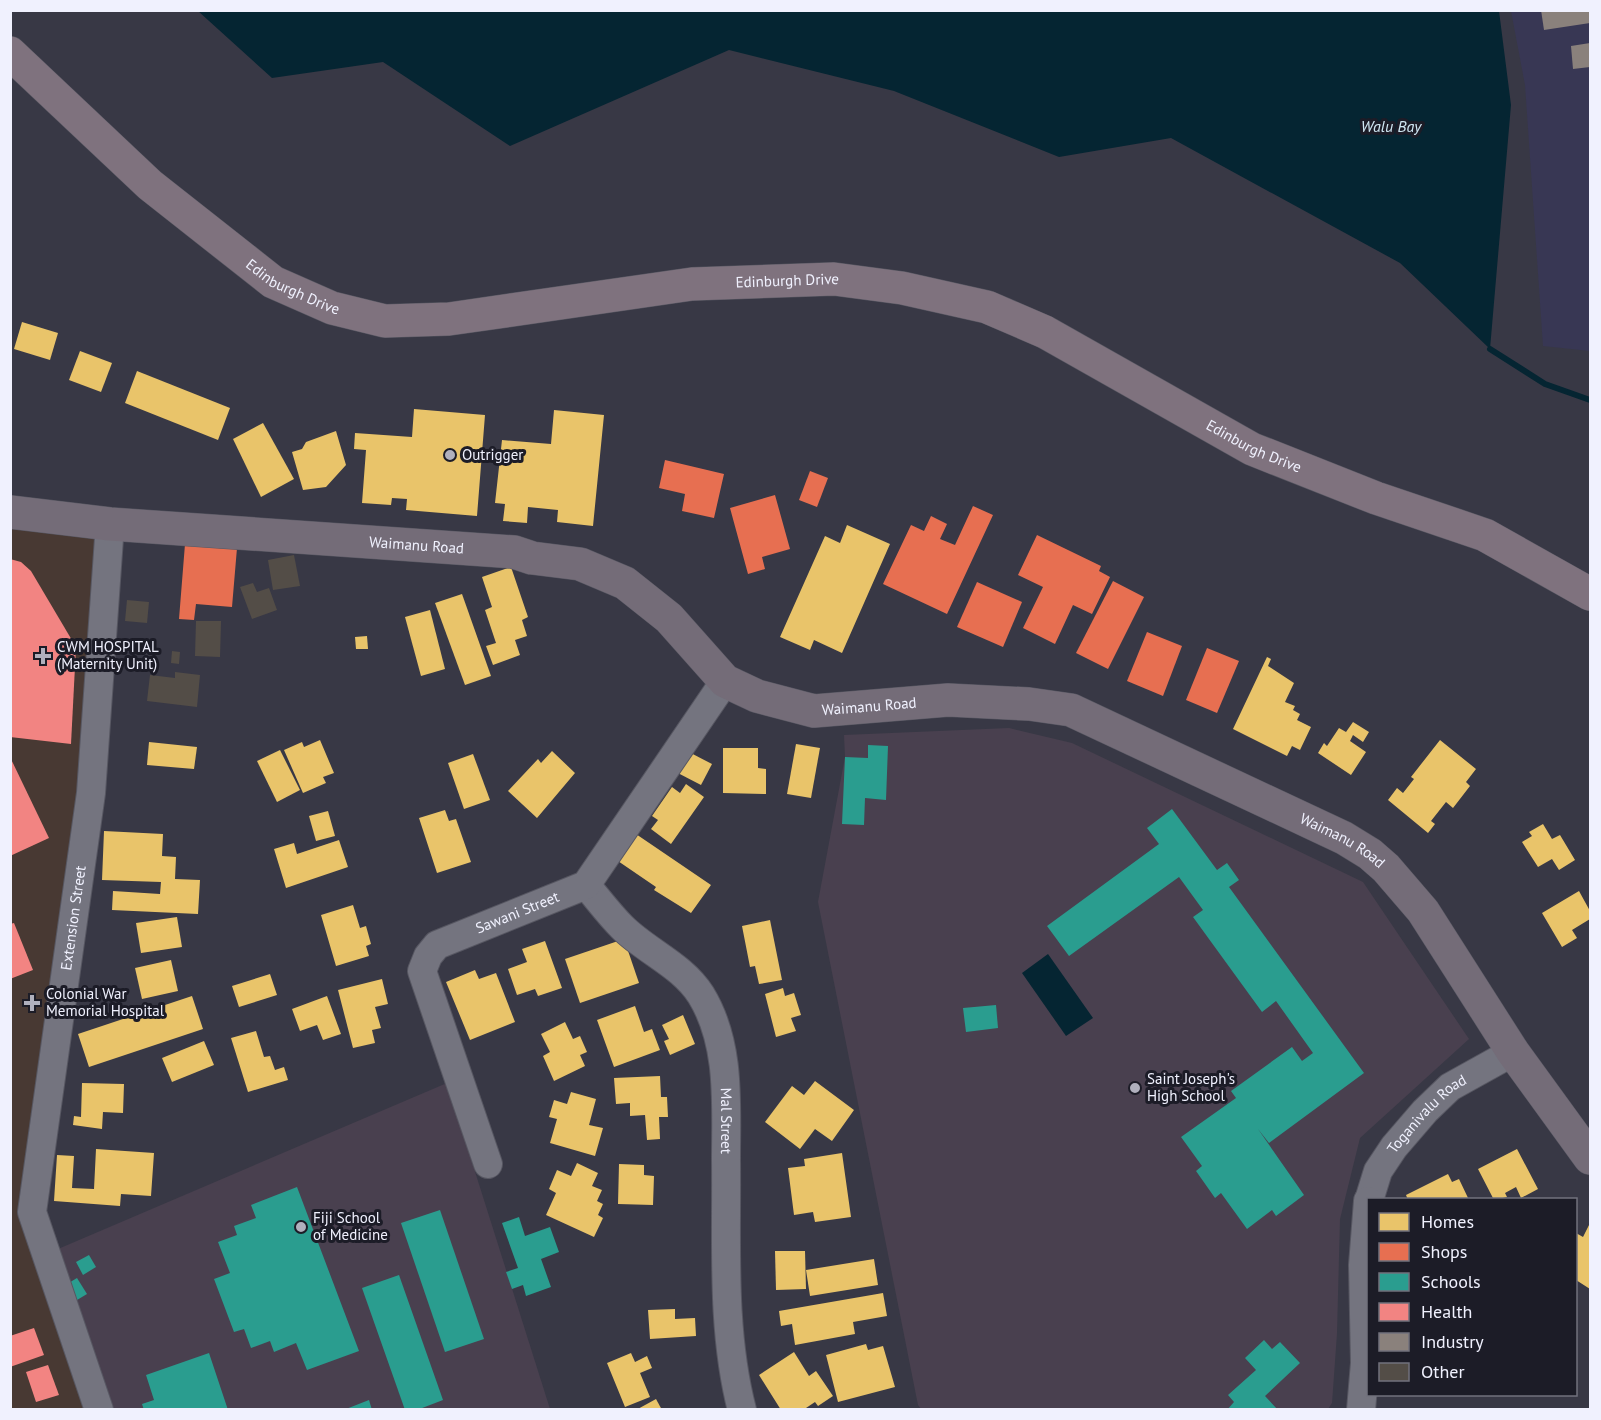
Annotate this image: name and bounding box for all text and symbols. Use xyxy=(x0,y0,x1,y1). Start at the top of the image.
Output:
water label: Walu Bay xyxy=(1361,116,1422,136)
street label: Edinburgh Drive xyxy=(242,254,341,318)
street label: Edinburgh Drive xyxy=(735,269,840,291)
street label: Edinburgh Drive xyxy=(1203,415,1304,477)
place label: Outrigger xyxy=(462,445,523,464)
marker: Outrigger xyxy=(443,448,457,462)
street label: Waimanu Road xyxy=(369,532,465,558)
place label: CWM HOSPITAL (Maternity Unit) xyxy=(57,637,159,673)
marker: CWM HOSPITAL (Maternity Unit) xyxy=(34,647,52,665)
street label: Waimanu Road xyxy=(821,693,917,719)
street label: Waimanu Road xyxy=(1297,809,1389,872)
street label: Extension Street xyxy=(56,864,90,971)
street label: Sawani Street xyxy=(473,887,562,938)
place label: Colonial War Memorial Hospital xyxy=(46,984,165,1020)
marker: Colonial War Memorial Hospital xyxy=(23,994,41,1012)
place label: Saint Joseph's High School xyxy=(1147,1069,1235,1105)
street label: Toganivalu Road xyxy=(1382,1070,1469,1157)
marker: Saint Joseph's High School xyxy=(1128,1081,1142,1095)
street label: Mal Street xyxy=(717,1087,736,1154)
legend xyxy=(1367,1198,1577,1396)
place label: Fiji School of Medicine xyxy=(313,1208,388,1244)
text: Homes xyxy=(1421,1210,1474,1233)
marker: Fiji School of Medicine xyxy=(294,1220,308,1234)
text: Shops xyxy=(1421,1240,1467,1263)
text: Schools xyxy=(1421,1270,1481,1293)
text: Health xyxy=(1421,1300,1472,1323)
text: Industry xyxy=(1421,1330,1484,1353)
text: Other xyxy=(1421,1360,1465,1383)

